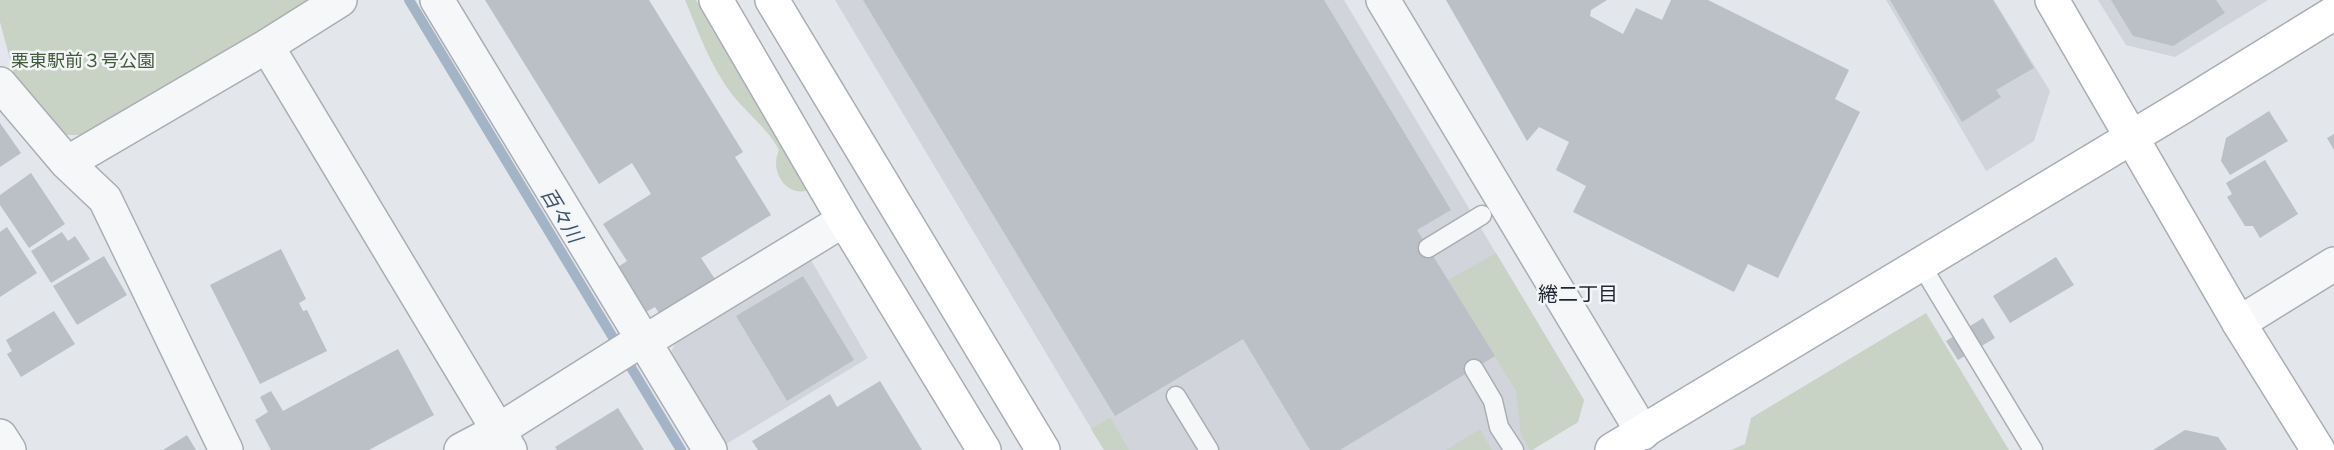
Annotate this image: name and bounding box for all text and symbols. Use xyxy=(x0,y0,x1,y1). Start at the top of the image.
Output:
park label: 栗東駅前３号公園 xyxy=(11,51,155,73)
water label: 百々川 xyxy=(534,184,586,248)
district label: 綣二丁目 xyxy=(1538,284,1618,308)

